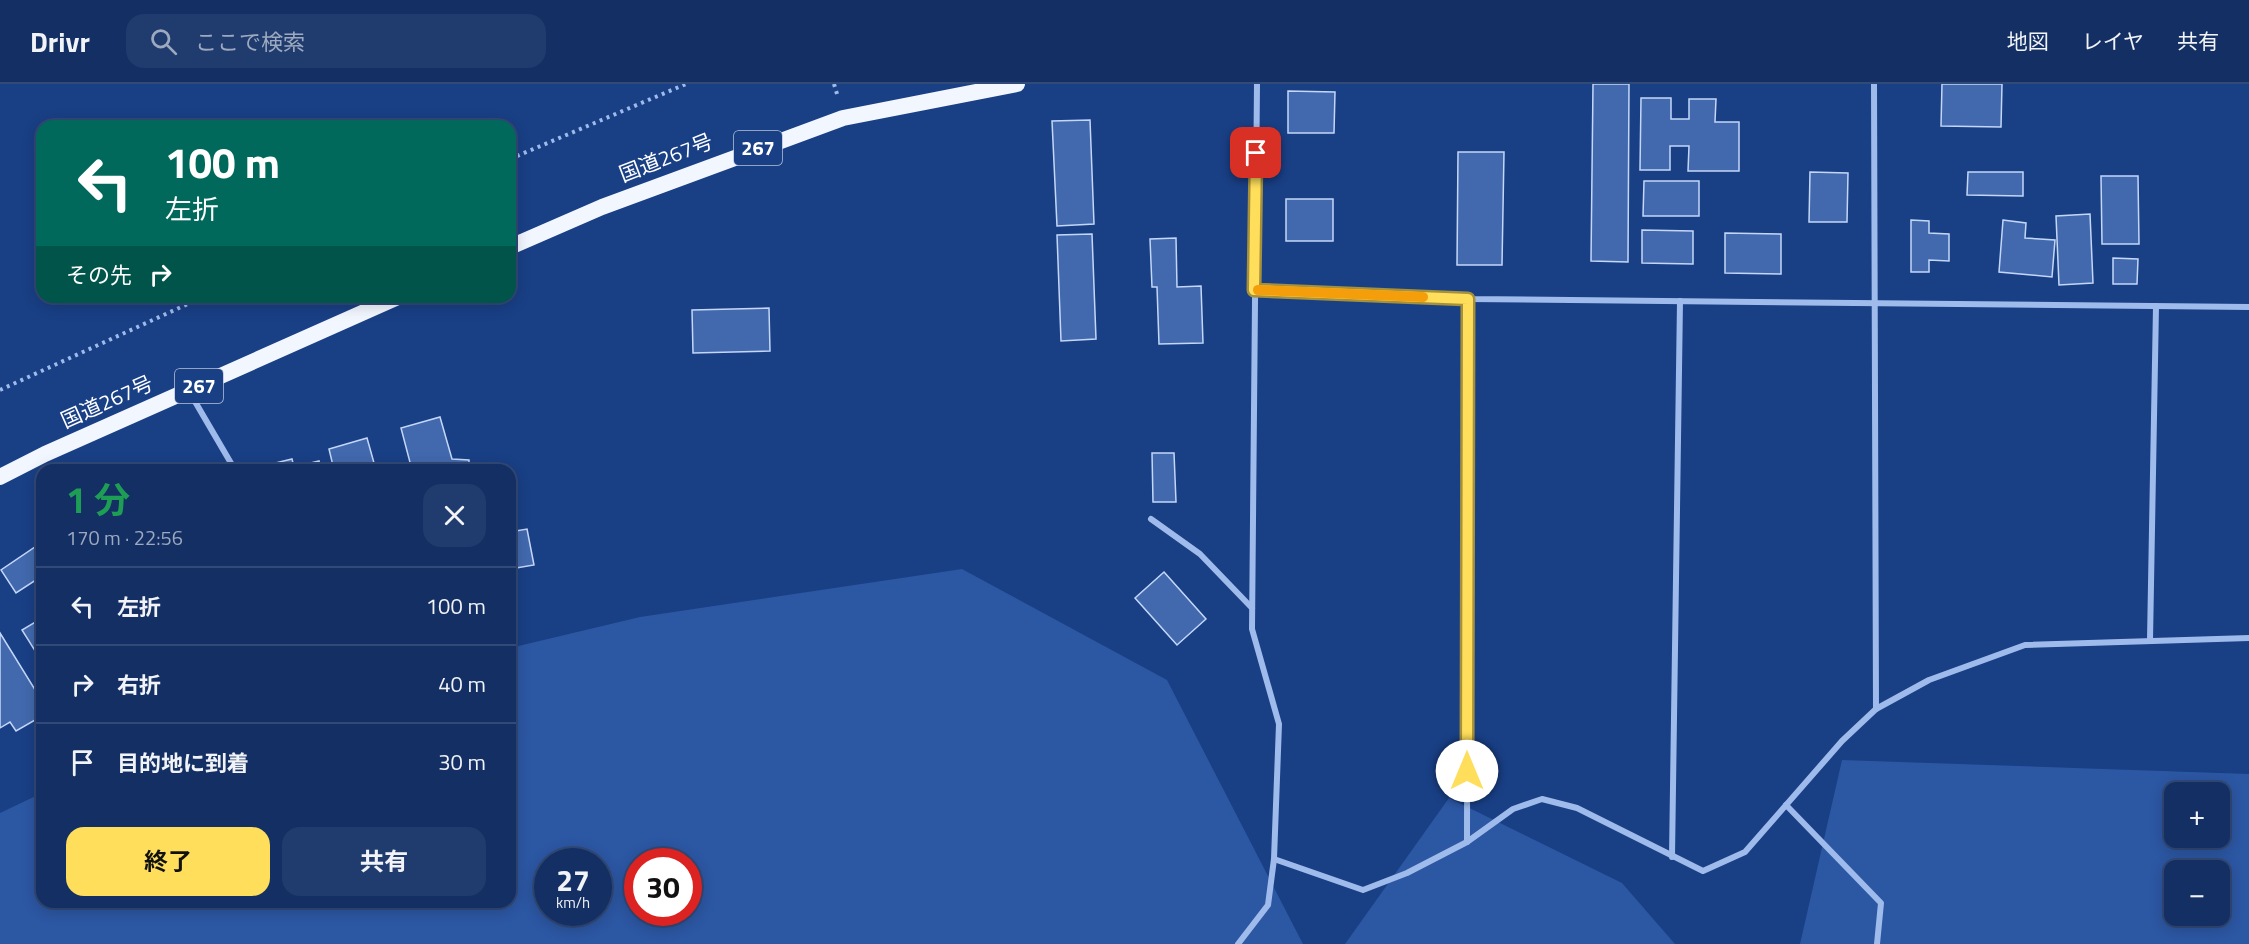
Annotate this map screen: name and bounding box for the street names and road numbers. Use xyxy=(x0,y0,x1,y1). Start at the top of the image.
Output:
street label: 国道267号 xyxy=(614,125,717,190)
road number: 267 xyxy=(734,131,782,165)
street label: 国道267号 xyxy=(55,366,158,436)
road number: 267 xyxy=(175,369,223,403)

